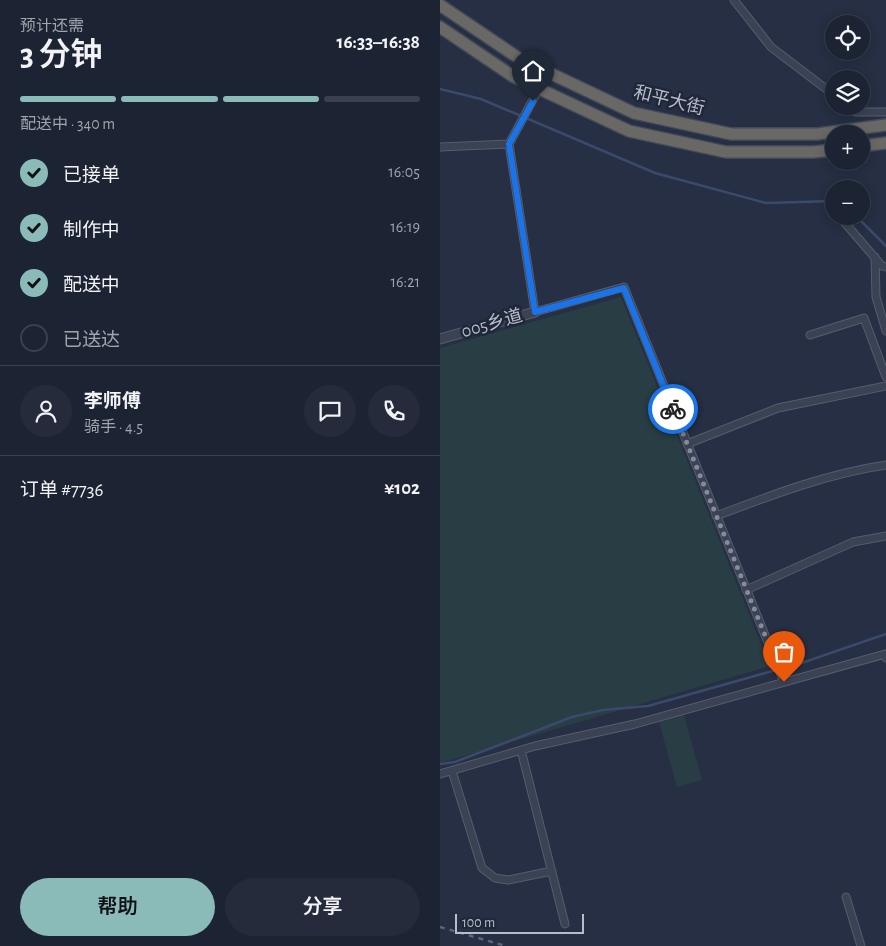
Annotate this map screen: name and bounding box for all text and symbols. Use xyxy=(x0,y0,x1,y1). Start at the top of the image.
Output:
map controls xyxy=(825,15,870,225)
button: locate xyxy=(825,15,870,60)
text: 预计还需 xyxy=(20,18,84,34)
text: 16:33–16:38 xyxy=(337,33,420,52)
text: 3 分钟 xyxy=(20,39,103,71)
pin xyxy=(512,50,554,101)
icon: home xyxy=(519,57,547,85)
button: layers xyxy=(825,70,870,115)
street label: 和平大街 xyxy=(632,82,707,118)
text: 配送中 · 340 m xyxy=(20,116,115,132)
button: + xyxy=(825,125,870,170)
icon: check xyxy=(20,159,48,187)
text: 16:05 xyxy=(388,164,420,180)
text: 已接单 xyxy=(63,166,120,185)
button: − xyxy=(825,180,870,225)
icon: check xyxy=(20,214,48,242)
text: 16:19 xyxy=(390,219,420,235)
text: 制作中 xyxy=(63,221,120,240)
icon: check xyxy=(20,269,48,297)
text: 16:21 xyxy=(391,274,420,290)
text: 配送中 xyxy=(63,276,120,295)
street label: 005乡道 xyxy=(459,305,525,341)
text: 已送达 xyxy=(63,331,120,350)
courier xyxy=(648,384,698,434)
button: person xyxy=(20,385,72,437)
button: chat xyxy=(304,385,356,437)
button: phone xyxy=(368,385,420,437)
text: 李师傅 xyxy=(84,392,141,411)
icon: bike xyxy=(659,395,687,423)
text: 骑手 · 4.5 xyxy=(84,419,143,435)
text: ¥102 xyxy=(384,479,420,498)
text: 订单 #7736 xyxy=(20,481,104,500)
pin xyxy=(763,631,805,682)
icon: bag xyxy=(770,638,798,666)
button: 帮助 xyxy=(20,878,215,936)
button: 分享 xyxy=(225,878,420,936)
scale bar xyxy=(455,911,584,934)
text: 100 m xyxy=(462,916,495,930)

